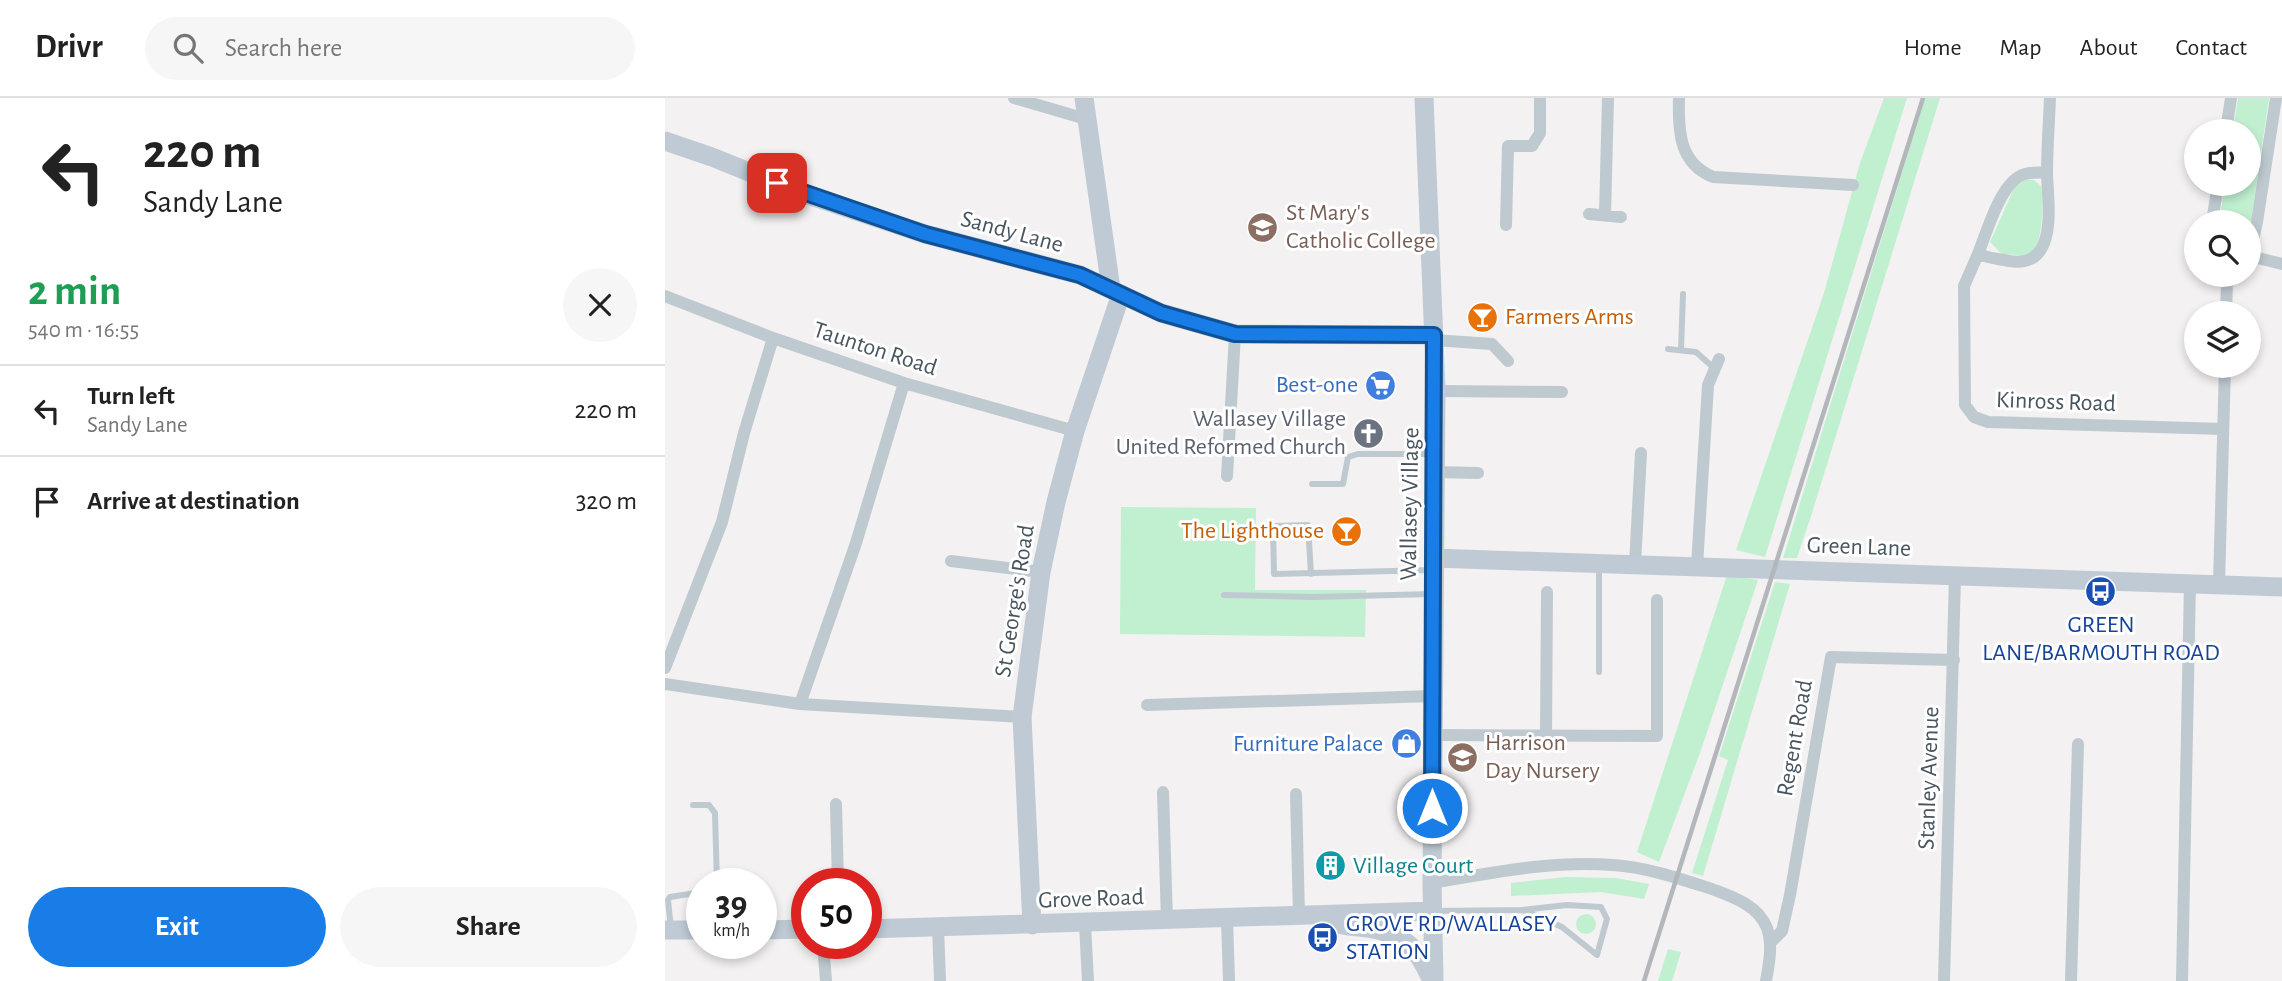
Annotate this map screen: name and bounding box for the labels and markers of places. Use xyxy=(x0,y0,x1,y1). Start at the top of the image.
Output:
pin xyxy=(747,153,807,213)
place label: St Mary's Catholic College xyxy=(1286,201,1436,253)
school or university icon: St Mary's Catholic College xyxy=(1246,210,1280,244)
bar icon: Farmers Arms xyxy=(1465,300,1499,334)
place label: Farmers Arms xyxy=(1505,305,1634,329)
supermarket icon: Best-one xyxy=(1364,368,1398,402)
place label: Best-one xyxy=(1276,373,1358,397)
place label: Wallasey Village United Reformed Church xyxy=(1116,407,1346,459)
church icon: Wallasey Village United Reformed Church xyxy=(1352,416,1386,450)
bar icon: The Lighthouse xyxy=(1330,514,1364,548)
place label: The Lighthouse xyxy=(1181,519,1324,543)
bus stop icon: GREEN LANE/BARMOUTH ROAD xyxy=(2084,574,2118,608)
place label: GREEN LANE/BARMOUTH ROAD xyxy=(1982,613,2220,665)
shop icon: Furniture Palace xyxy=(1389,727,1423,761)
place label: Harrison Day Nursery xyxy=(1485,731,1600,783)
place label: Furniture Palace xyxy=(1233,732,1383,756)
school or university icon: Harrison Day Nursery xyxy=(1445,740,1479,774)
building icon: Village Court xyxy=(1313,849,1347,883)
place label: Village Court xyxy=(1353,854,1474,878)
place label: GROVE RD/WALLASEY STATION xyxy=(1346,912,1558,964)
bus stop icon: GROVE RD/WALLASEY STATION xyxy=(1306,921,1340,955)

